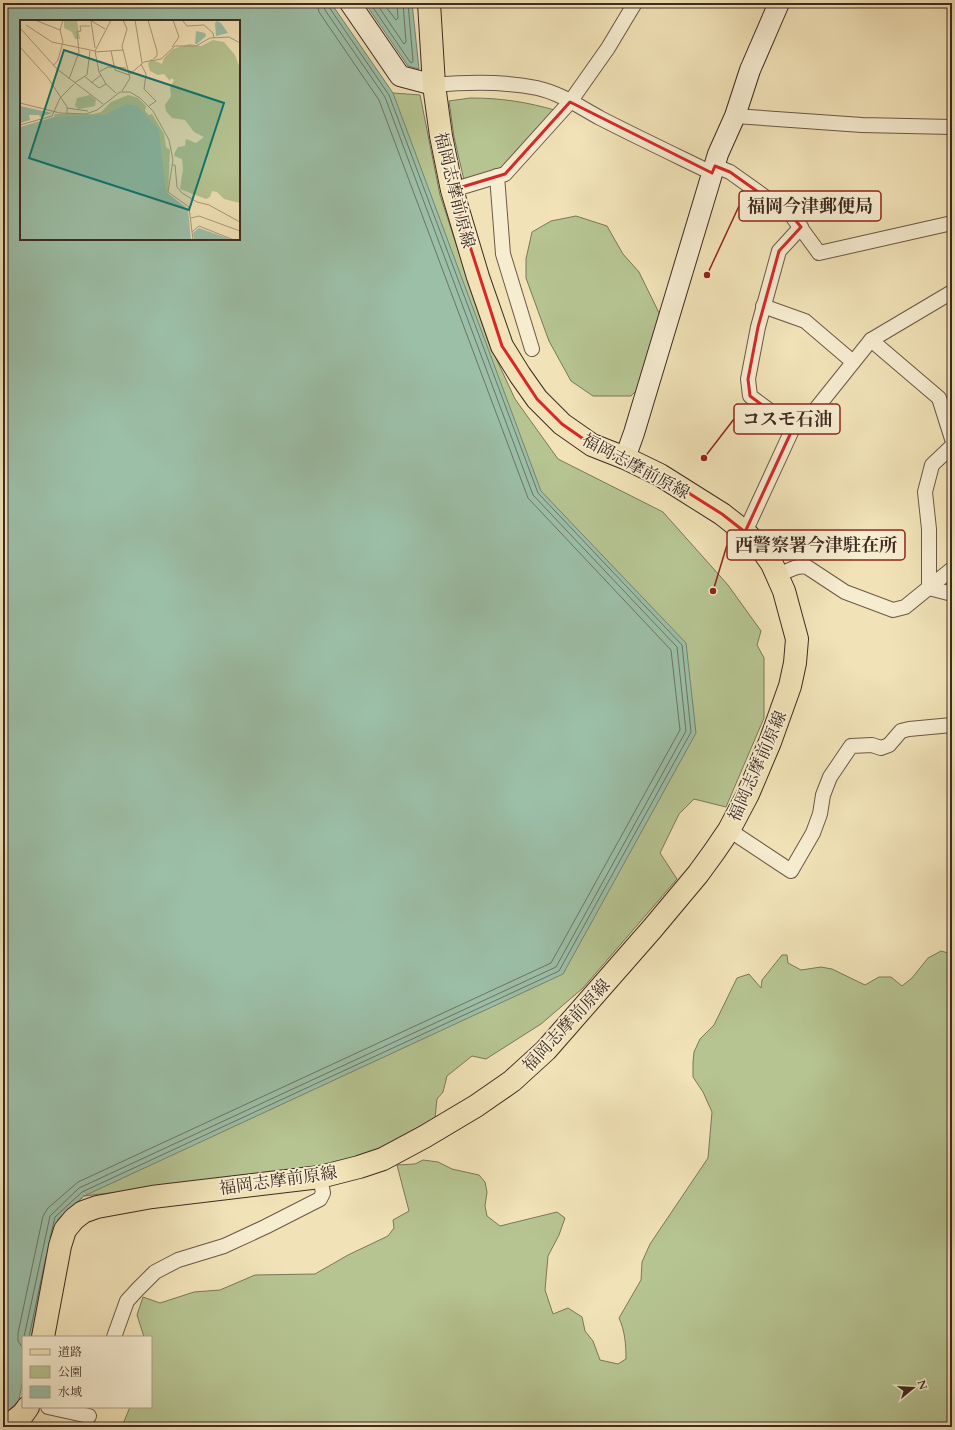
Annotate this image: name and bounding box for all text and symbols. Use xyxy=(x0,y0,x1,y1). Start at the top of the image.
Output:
inset map xyxy=(20,20,240,240)
street label: 福岡志摩前原線 xyxy=(429,130,480,251)
callout: 福岡今津郵便局 xyxy=(739,191,881,221)
text: 福岡今津郵便局 xyxy=(747,194,873,219)
callout: コスモ石油 xyxy=(734,404,840,434)
text: コスモ石油 xyxy=(742,407,832,432)
street label: 福岡志摩前原線 xyxy=(578,428,694,505)
callout: 西警察署今津駐在所 xyxy=(727,530,905,560)
text: 西警察署今津駐在所 xyxy=(735,533,897,558)
street label: 福岡志摩前原線 xyxy=(723,707,792,825)
street label: 福岡志摩前原線 xyxy=(517,974,615,1077)
street label: 福岡志摩前原線 xyxy=(218,1161,339,1200)
legend xyxy=(22,1336,152,1408)
text: 道路 xyxy=(58,1344,82,1360)
text: 公園 xyxy=(58,1364,82,1380)
north arrow xyxy=(893,1368,933,1408)
text: N xyxy=(913,1378,931,1392)
text: 水域 xyxy=(58,1384,82,1400)

